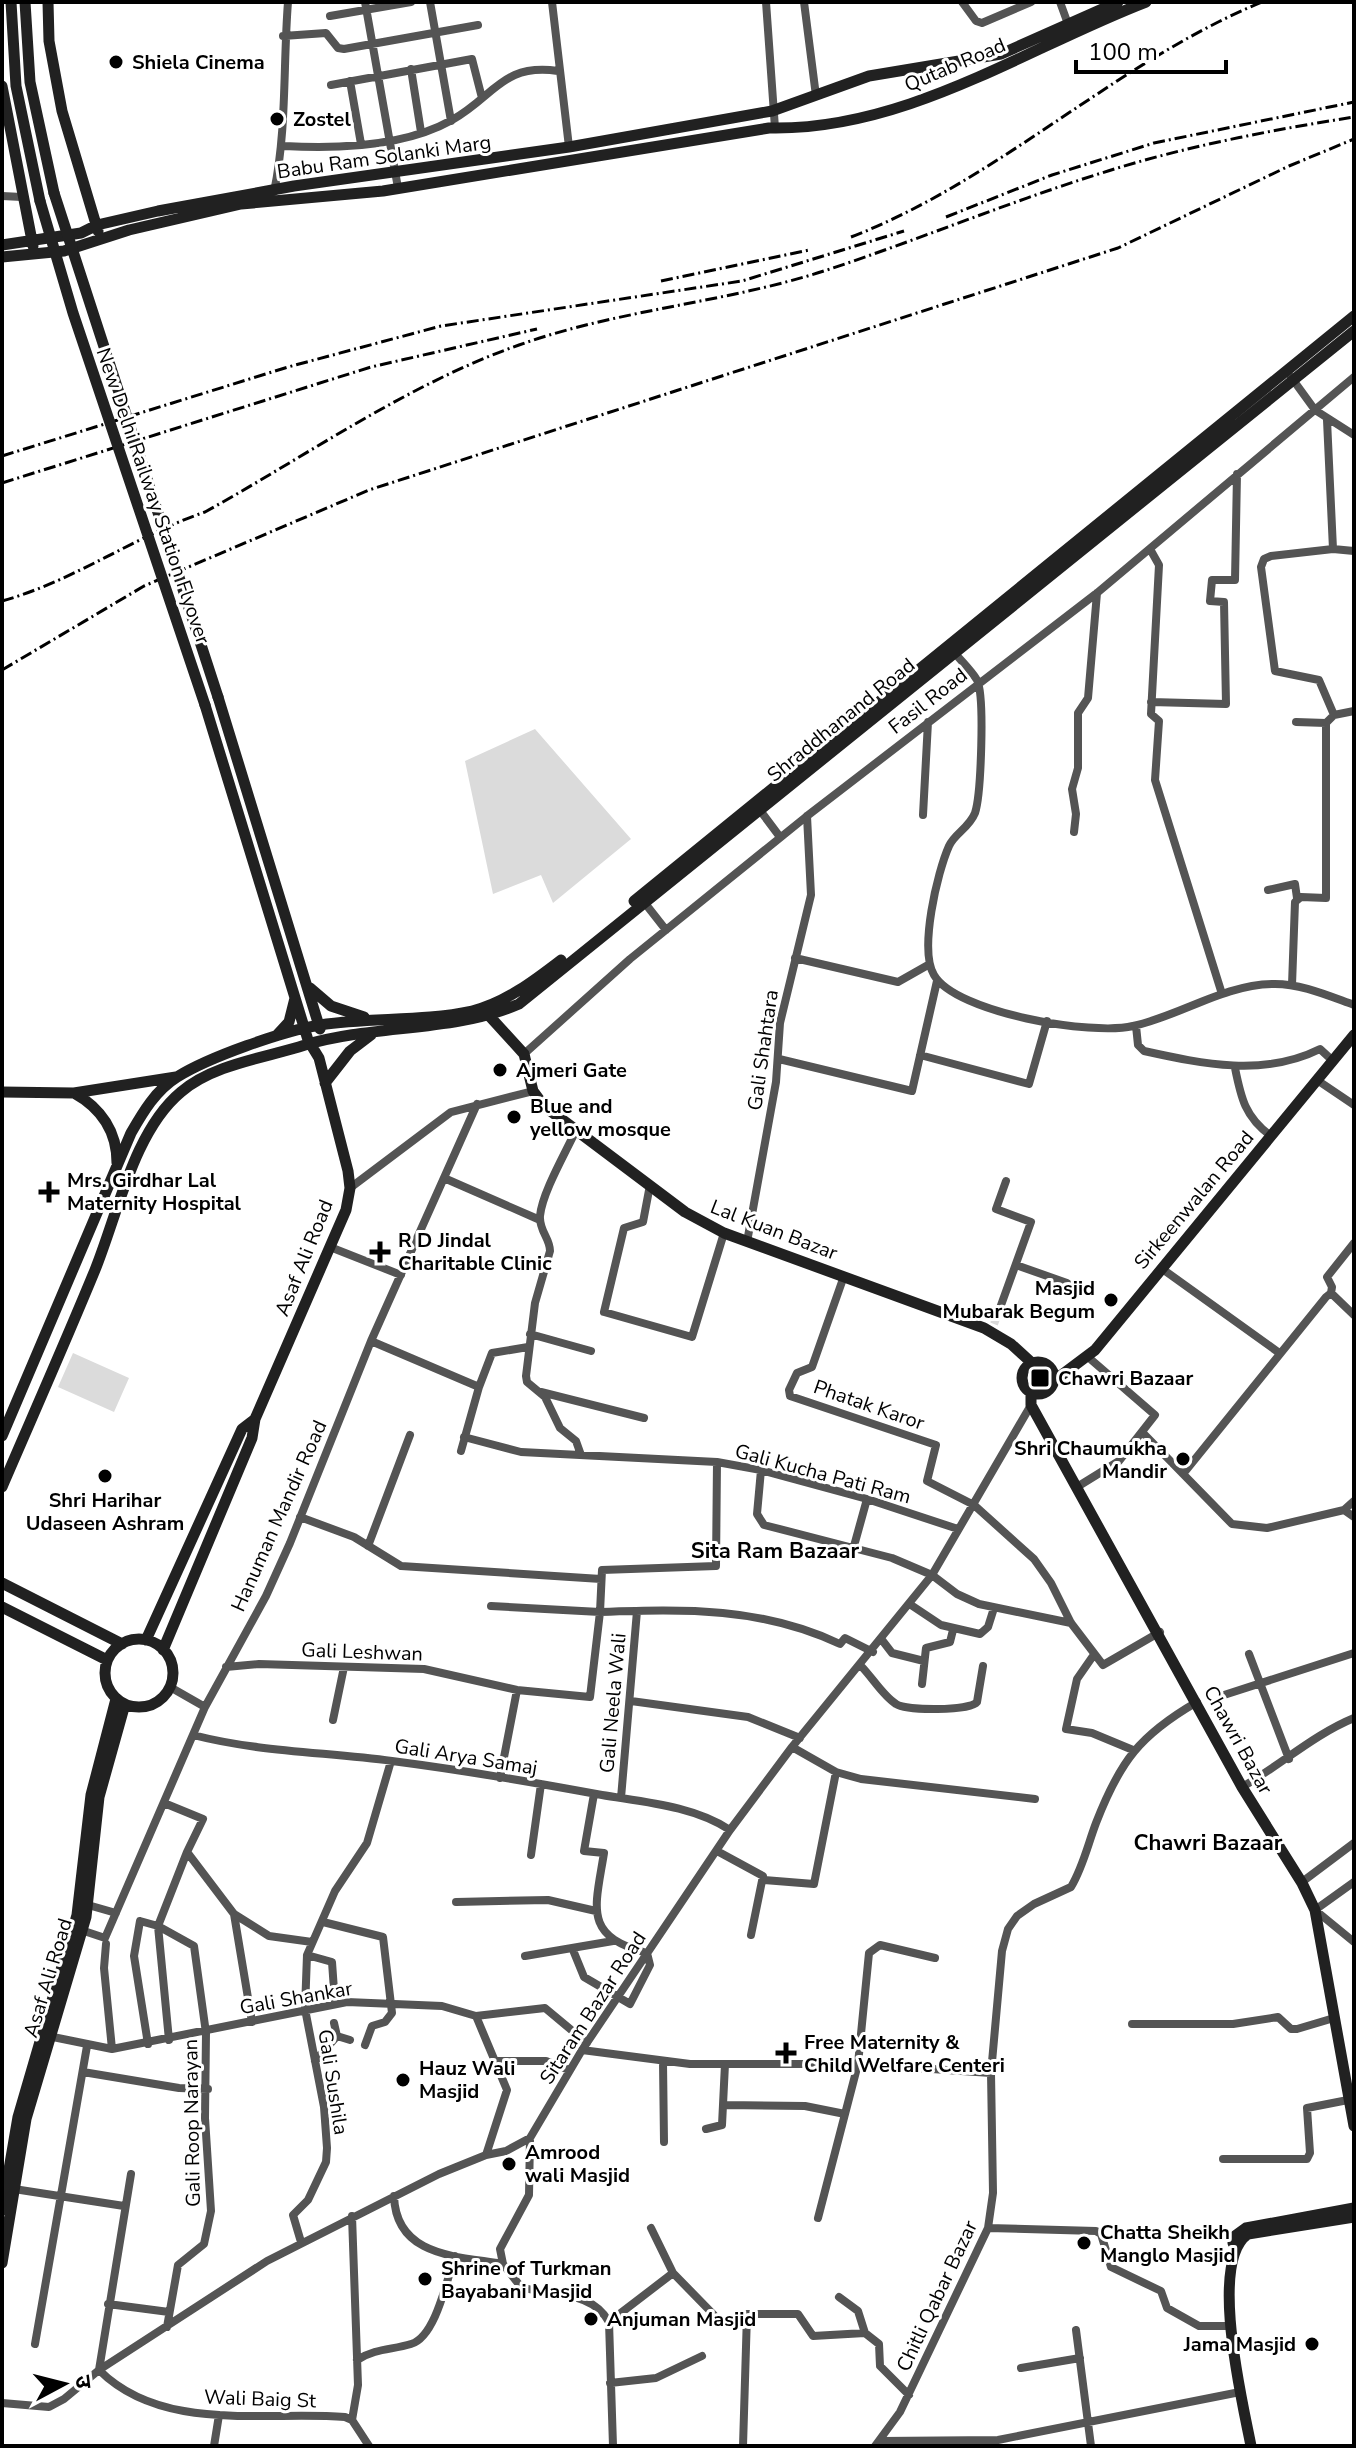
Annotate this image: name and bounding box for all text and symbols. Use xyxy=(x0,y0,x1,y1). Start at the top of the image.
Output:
scale bar xyxy=(1076,24,1226,74)
street label: Qutab Road xyxy=(900,32,1010,98)
text: 100 m xyxy=(1088,36,1158,68)
place label: Shiela Cinema xyxy=(132,49,265,76)
marker: Shiela Cinema xyxy=(107,53,125,71)
place label: Zostel xyxy=(293,106,351,133)
marker: Zostel xyxy=(268,110,286,128)
street label: Babu Ram Solanki Marg xyxy=(275,129,493,185)
street label: New Delhi Railway Station Flyover xyxy=(90,344,216,648)
street label: Shraddhanand Road xyxy=(761,652,921,788)
street label: Fasil Road xyxy=(883,662,973,740)
street label: Gali Shahtara xyxy=(741,988,785,1112)
place label: Ajmeri Gate xyxy=(516,1057,627,1084)
marker: Ajmeri Gate xyxy=(491,1061,509,1079)
place label: Blue and yellow mosque xyxy=(529,1093,671,1143)
marker: Blue and yellow mosque xyxy=(505,1108,523,1126)
street label: Sirkeenwalan Road xyxy=(1128,1125,1260,1275)
place label: Mrs. Girdhar Lal Maternity Hospital xyxy=(67,1167,242,1217)
marker: Mrs. Girdhar Lal Maternity Hospital xyxy=(38,1181,60,1203)
street label: Lal Kuan Bazar xyxy=(707,1193,841,1267)
street label: Asaf Ali Road xyxy=(268,1196,340,1320)
place label: R D Jindal Charitable Clinic xyxy=(398,1227,552,1277)
marker: R D Jindal Charitable Clinic xyxy=(369,1241,391,1263)
place label: Masjid Mubarak Begum xyxy=(943,1275,1095,1325)
marker: Masjid Mubarak Begum xyxy=(1102,1291,1120,1309)
place label: Chawri Bazaar xyxy=(1058,1365,1193,1392)
marker: Chawri Bazaar xyxy=(1029,1367,1051,1389)
street label: Phatak Karor xyxy=(810,1373,928,1437)
street label: Hanuman Mandir Road xyxy=(225,1416,333,1616)
place label: Shri Chaumukha Mandir xyxy=(1014,1435,1167,1485)
street label: Gali Kucha Pati Ram xyxy=(732,1437,914,1511)
marker: Shri Chaumukha Mandir xyxy=(1174,1450,1192,1468)
marker: Shri Harihar Udaseen Ashram xyxy=(96,1467,114,1485)
place label: Shri Harihar Udaseen Ashram xyxy=(26,1487,184,1537)
district label: Sita Ram Bazaar xyxy=(691,1536,860,1566)
street label: Gali Neela Wali xyxy=(593,1632,633,1774)
street label: Gali Leshwan xyxy=(301,1636,423,1668)
street label: Chawri Bazar xyxy=(1197,1681,1279,1799)
street label: Gali Arya Samaj xyxy=(393,1732,539,1782)
district label: Chawri Bazaar xyxy=(1134,1828,1283,1858)
street label: Asaf Ali Road xyxy=(17,1915,79,2041)
street label: Sitaram Bazar Road xyxy=(533,1926,653,2090)
street label: Gali Shankar xyxy=(237,1975,355,2021)
street label: Gali Sushila xyxy=(311,2027,355,2137)
place label: Free Maternity & Child Welfare Centeri xyxy=(804,2029,1005,2079)
street label: Gali Roop Narayan xyxy=(177,2039,207,2207)
marker: Free Maternity & Child Welfare Centeri xyxy=(775,2042,797,2064)
place label: Hauz Wali Masjid xyxy=(419,2055,515,2105)
marker: Hauz Wali Masjid xyxy=(394,2071,412,2089)
place label: Amrood wali Masjid xyxy=(525,2139,630,2189)
marker: Amrood wali Masjid xyxy=(500,2155,518,2173)
street label: Chitli Qabar Bazar xyxy=(890,2216,984,2376)
place label: Chatta Sheikh Manglo Masjid xyxy=(1100,2219,1236,2269)
marker: Chatta Sheikh Manglo Masjid xyxy=(1075,2234,1093,2252)
place label: Shrine of Turkman Bayabani Masjid xyxy=(441,2255,612,2305)
marker: Shrine of Turkman Bayabani Masjid xyxy=(416,2270,434,2288)
place label: Anjuman Masjid xyxy=(607,2306,756,2333)
marker: Anjuman Masjid xyxy=(582,2310,600,2328)
place label: Jama Masjid xyxy=(1183,2331,1296,2358)
marker: Jama Masjid xyxy=(1303,2335,1321,2353)
north arrow xyxy=(24,2344,104,2424)
text: उ xyxy=(67,2373,99,2391)
street label: Wali Baig St xyxy=(204,2384,317,2414)

